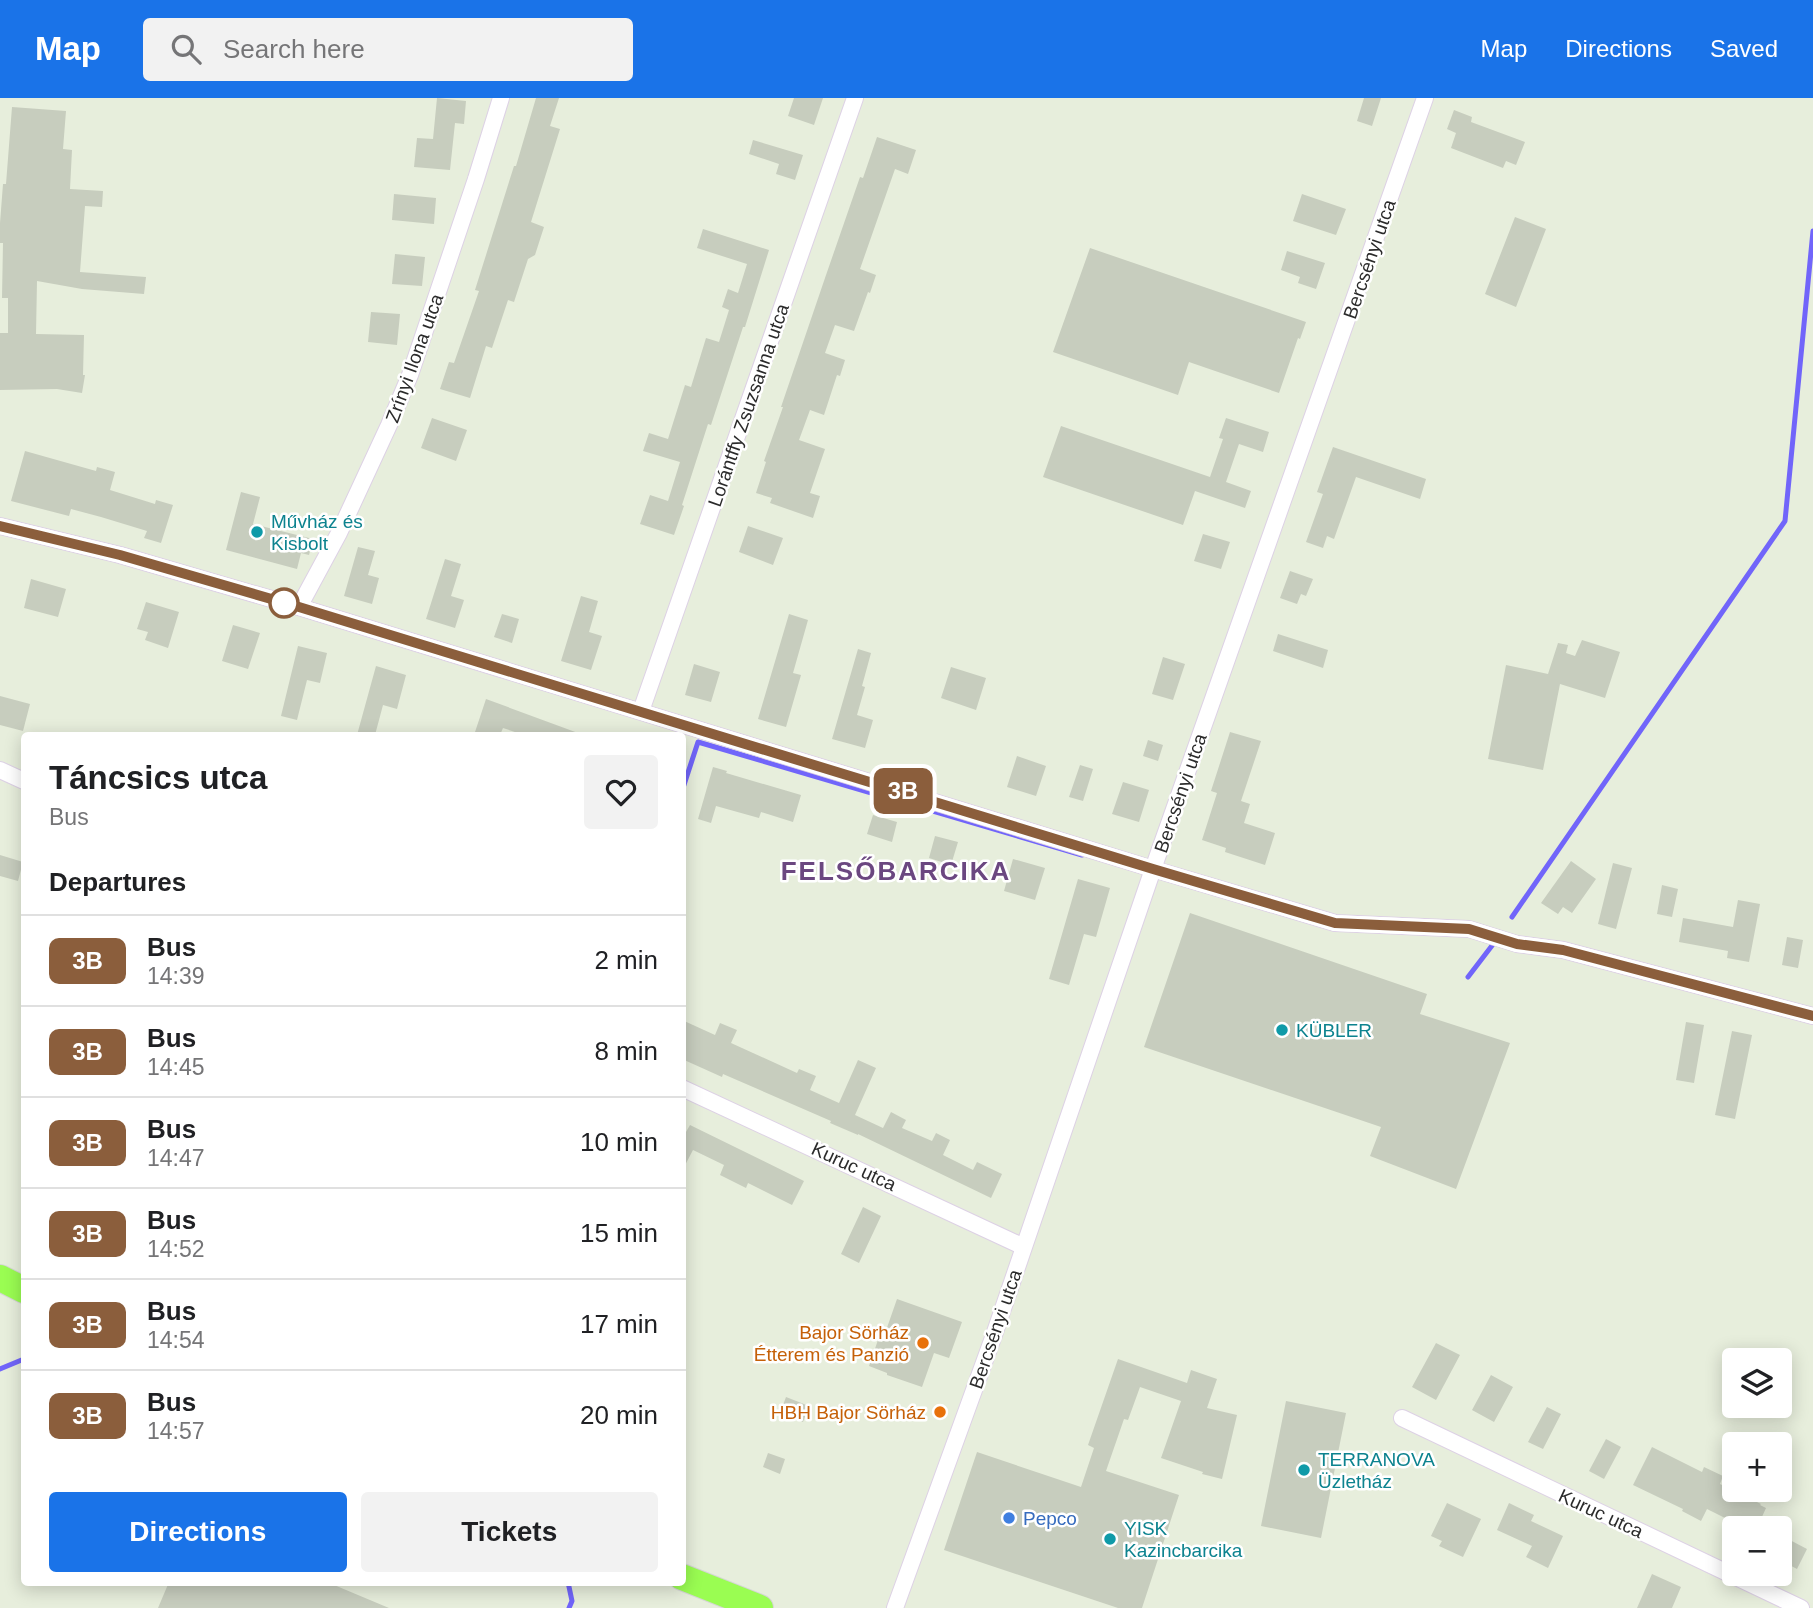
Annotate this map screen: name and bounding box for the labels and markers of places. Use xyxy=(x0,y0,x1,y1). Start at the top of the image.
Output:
place label: Művház és Kisbolt xyxy=(271,511,363,554)
marker: Művház és Kisbolt xyxy=(249,524,265,540)
unlabelled marker xyxy=(269,588,299,618)
place label: KÜBLER xyxy=(1296,1020,1372,1041)
marker: KÜBLER xyxy=(1274,1022,1290,1038)
place label: Bajor Sörház Étterem és Panzió xyxy=(754,1322,909,1365)
marker: Bajor Sörház Étterem és Panzió xyxy=(915,1335,931,1351)
place label: HBH Bajor Sörház xyxy=(771,1402,926,1423)
marker: HBH Bajor Sörház xyxy=(932,1404,948,1420)
place label: TERRANOVA Üzletház xyxy=(1318,1449,1435,1492)
marker: TERRANOVA Üzletház xyxy=(1296,1462,1312,1478)
place label: Pepco xyxy=(1023,1508,1077,1529)
marker: Pepco xyxy=(1001,1510,1017,1526)
place label: YISK Kazincbarcika xyxy=(1124,1518,1243,1561)
marker: YISK Kazincbarcika xyxy=(1102,1531,1118,1547)

